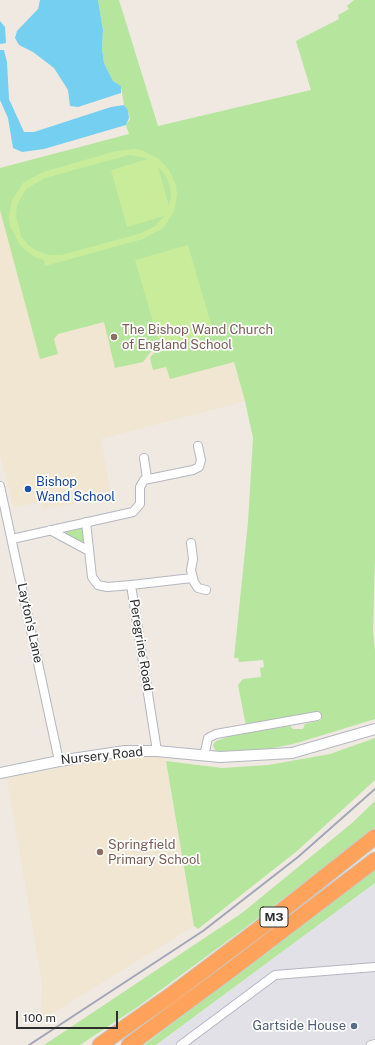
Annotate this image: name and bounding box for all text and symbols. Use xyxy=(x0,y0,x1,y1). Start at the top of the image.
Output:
place label: The Bishop Wand Church of England School xyxy=(122,322,273,353)
marker: The Bishop Wand Church of England School xyxy=(109,332,119,342)
place label: Bishop Wand School xyxy=(36,474,115,505)
marker: Bishop Wand School xyxy=(23,484,33,494)
street label: Layton's Lane xyxy=(14,581,46,665)
street label: Peregrine Road xyxy=(126,598,156,692)
street label: Nursery Road xyxy=(60,744,144,768)
place label: Springfield Primary School xyxy=(108,837,200,868)
marker: Springfield Primary School xyxy=(95,847,105,857)
road number: M3 xyxy=(260,907,288,927)
scale bar xyxy=(18,1003,120,1029)
text: 100 m xyxy=(23,1011,56,1025)
place label: Gartside House xyxy=(253,1018,346,1034)
marker: Gartside House xyxy=(349,1021,359,1031)

